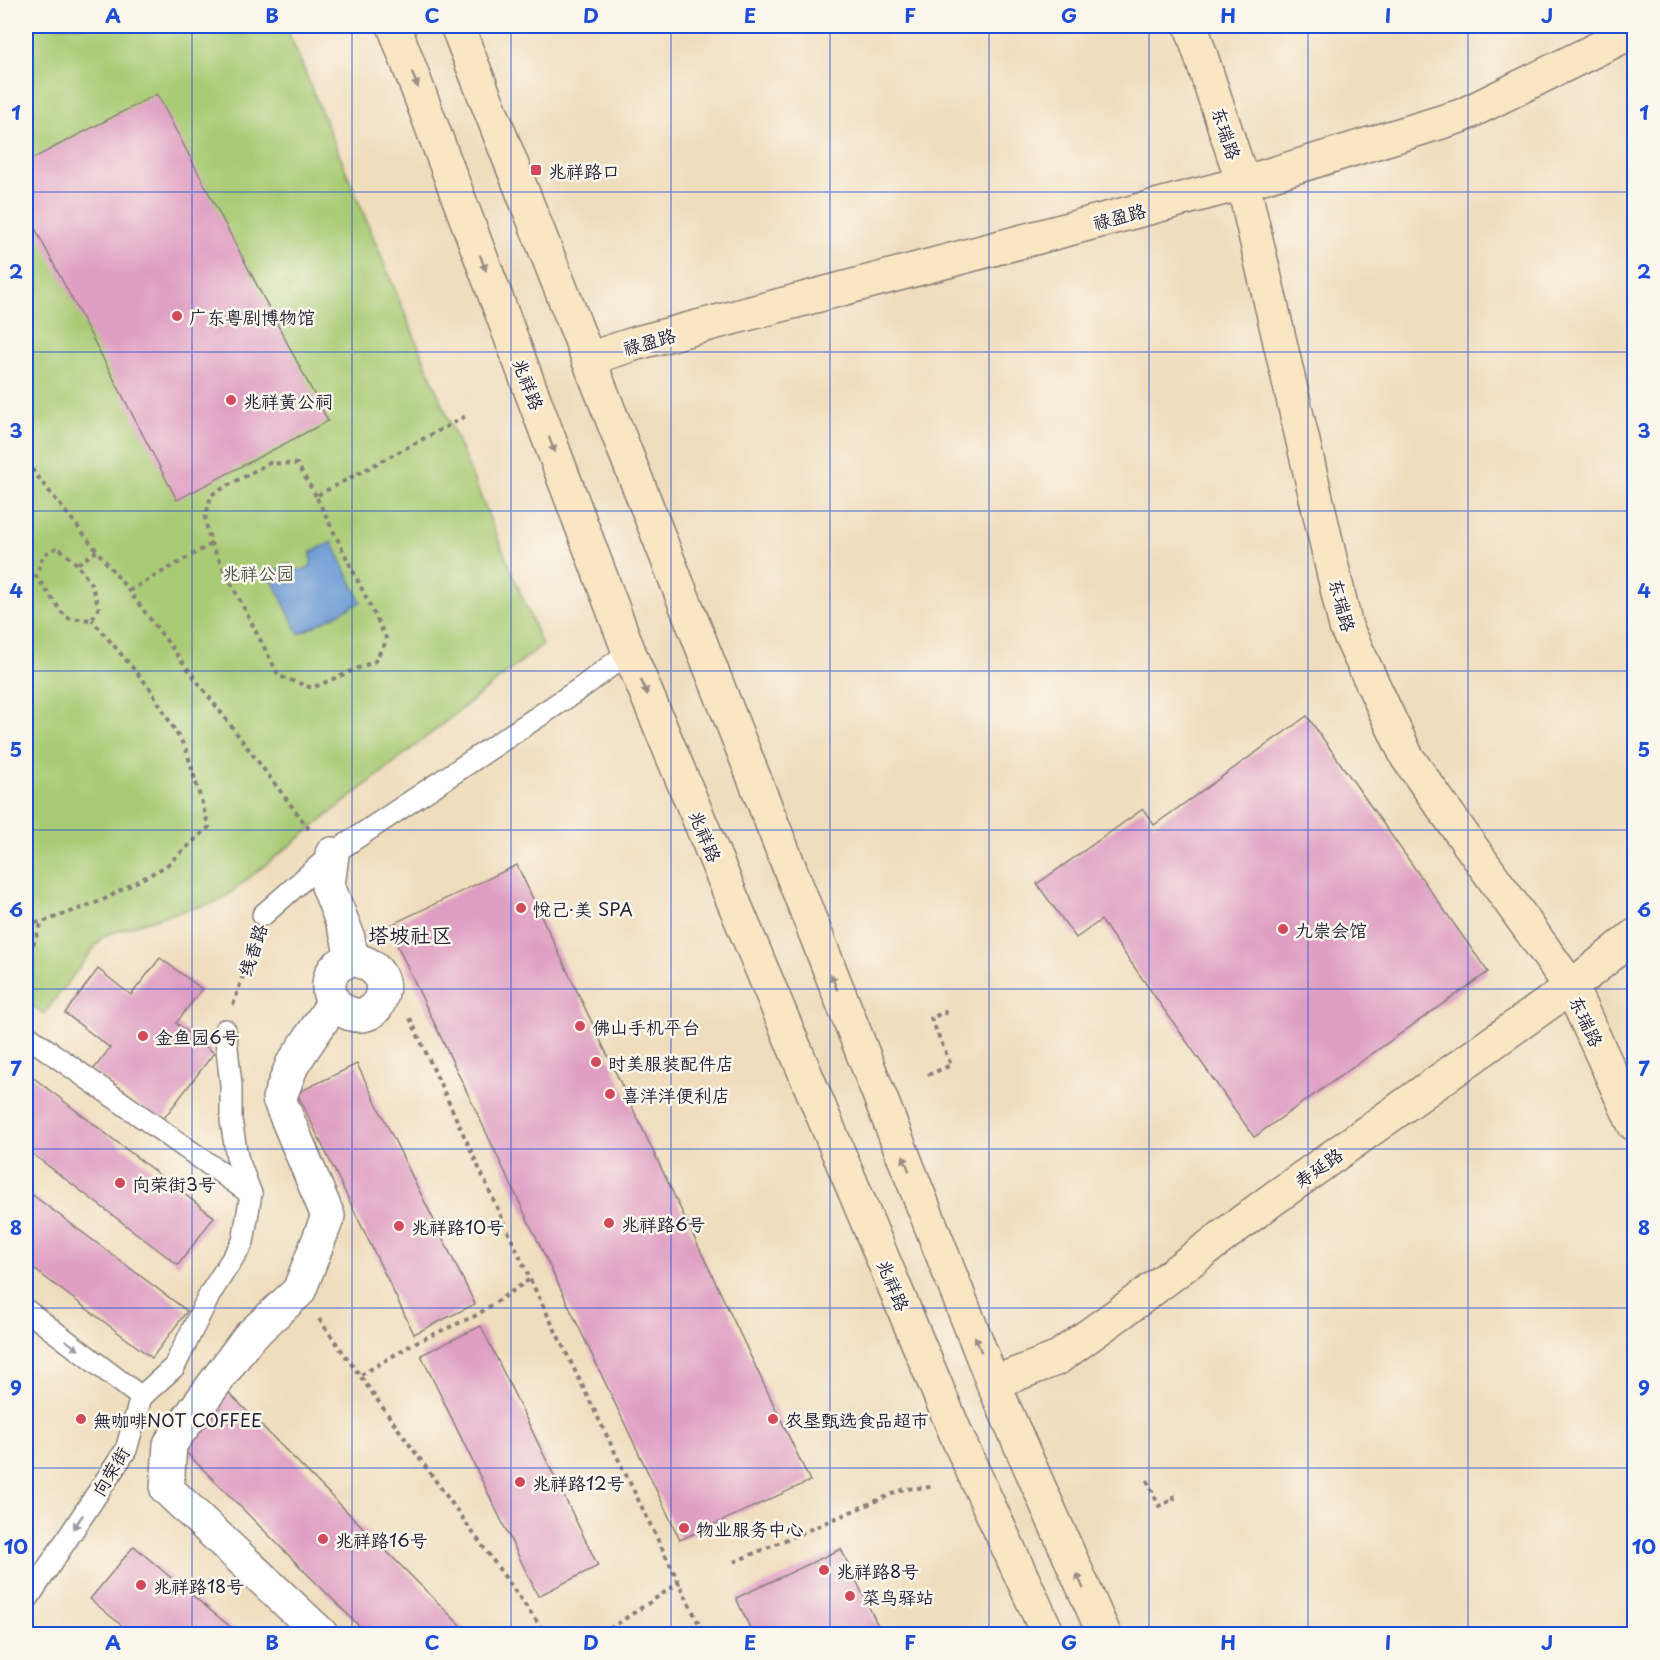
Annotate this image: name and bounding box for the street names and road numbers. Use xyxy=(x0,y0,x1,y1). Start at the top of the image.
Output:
street label: 东瑞路 xyxy=(1206,103,1248,163)
street label: 禄盈路 xyxy=(1089,196,1149,236)
street label: 禄盈路 xyxy=(619,321,679,361)
street label: 兆祥路 xyxy=(507,354,551,414)
street label: 东瑞路 xyxy=(1323,575,1363,635)
street label: 兆祥路 xyxy=(683,806,729,866)
street label: 线香路 xyxy=(231,920,273,980)
street label: 东瑞路 xyxy=(1563,991,1611,1051)
street label: 寿延路 xyxy=(1288,1140,1348,1194)
street label: 兆祥路 xyxy=(871,1255,917,1315)
street label: 向荣街 xyxy=(85,1441,135,1501)

